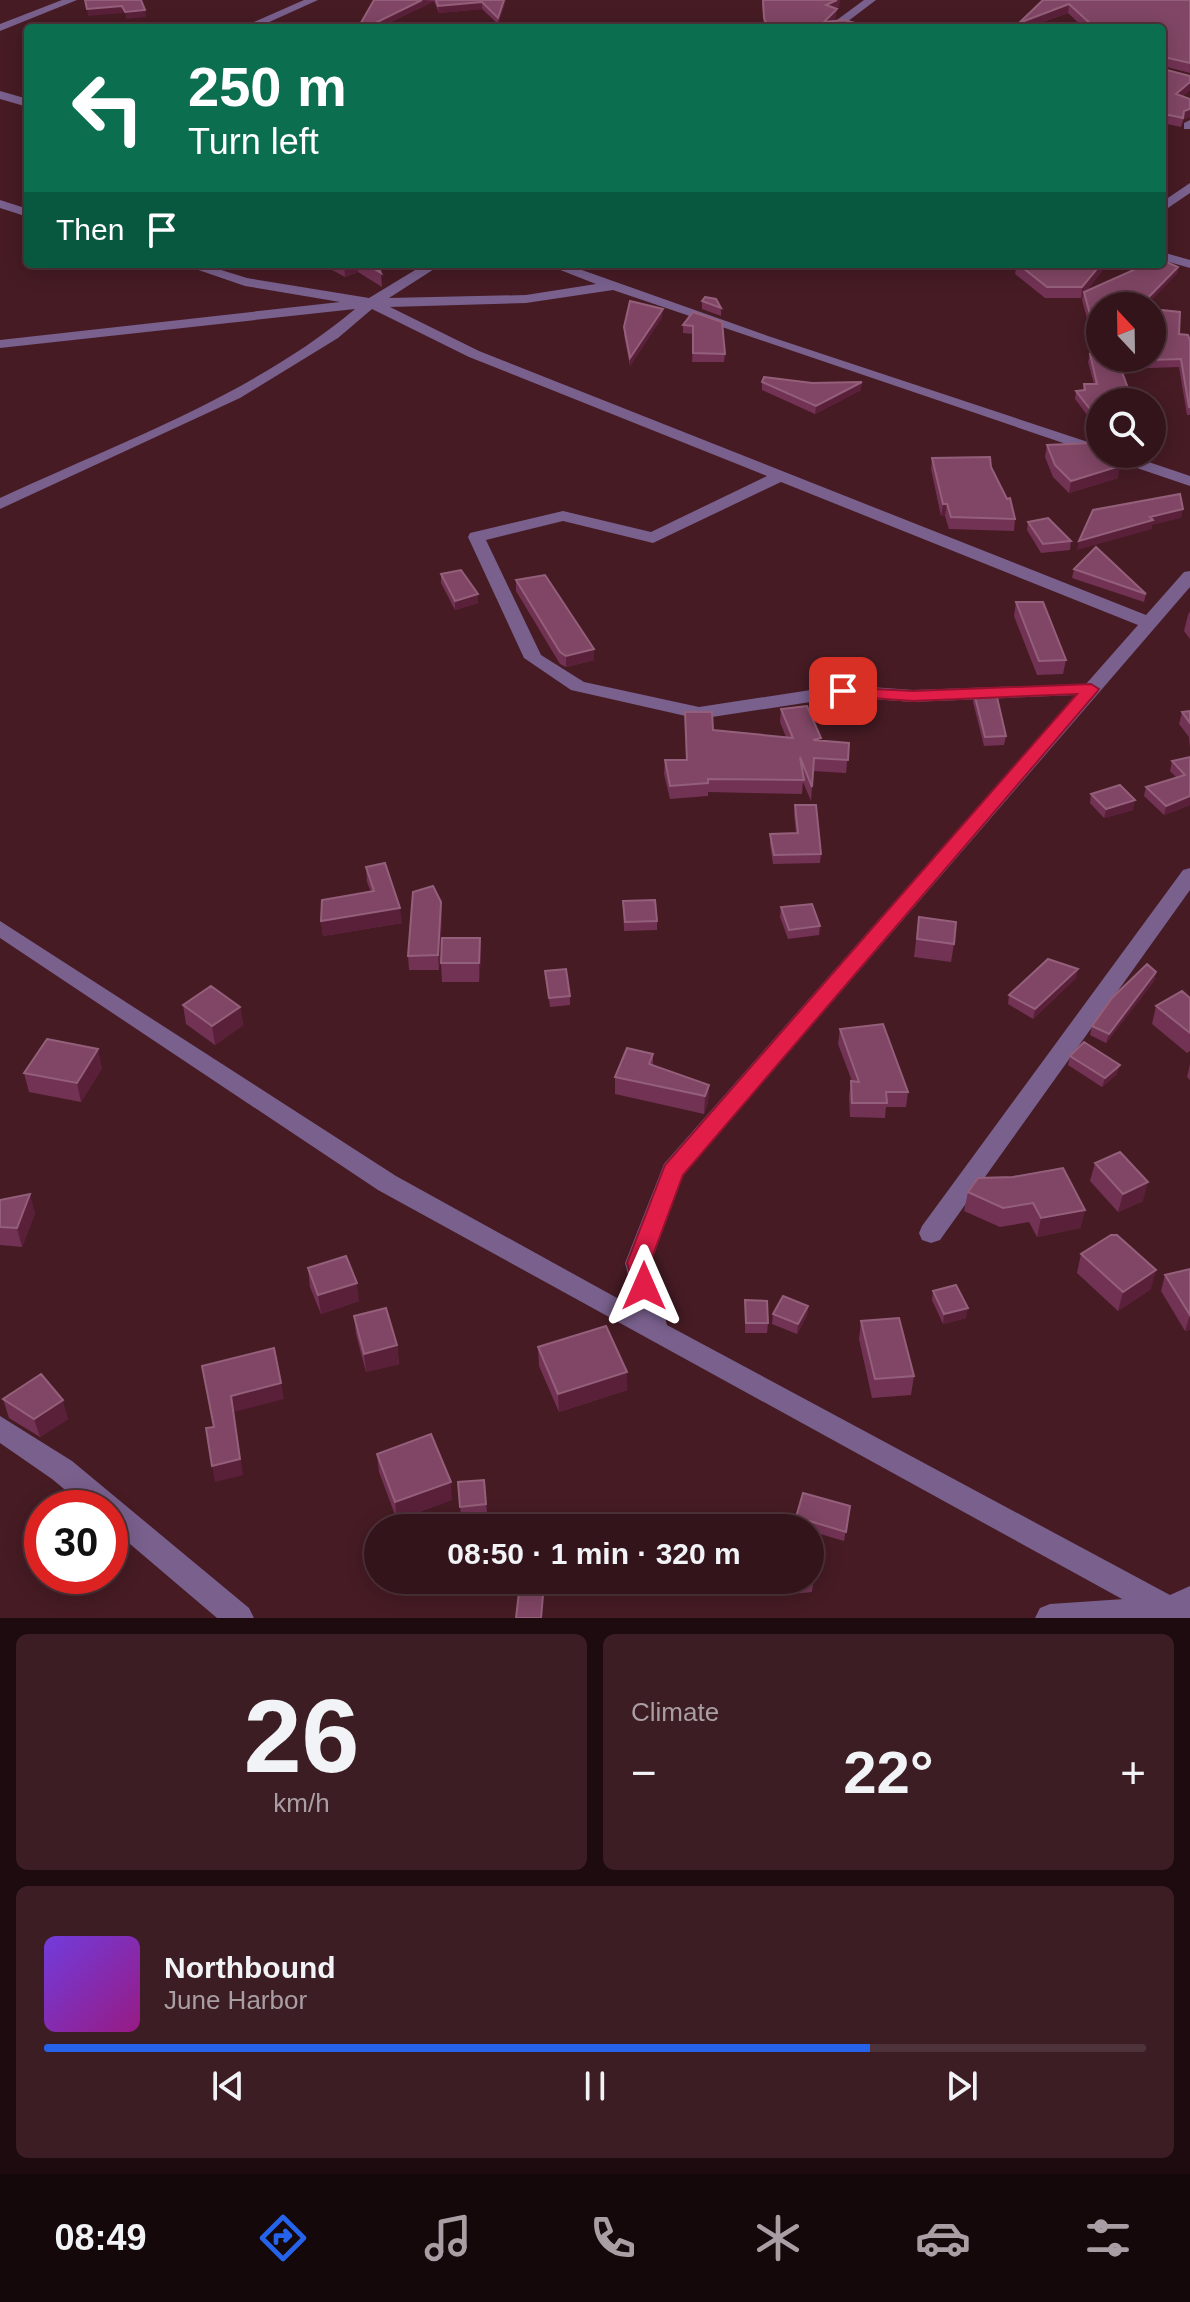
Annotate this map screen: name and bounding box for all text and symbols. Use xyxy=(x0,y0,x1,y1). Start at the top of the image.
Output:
text: 250 m xyxy=(188,55,347,118)
icon: left xyxy=(56,56,160,160)
text: Turn left xyxy=(188,121,319,162)
icon: arrive xyxy=(140,208,184,252)
text: Then xyxy=(56,213,124,246)
north arrow xyxy=(1086,292,1166,372)
map controls xyxy=(1086,292,1166,468)
button: search xyxy=(1086,388,1166,468)
pin xyxy=(809,657,877,725)
icon: arrive xyxy=(821,669,865,713)
position arrow xyxy=(602,1244,686,1328)
speed limit sign: 30 xyxy=(24,1490,128,1594)
text: 08:50 · 1 min · 320 m xyxy=(447,1537,741,1570)
text: 26 xyxy=(244,1678,359,1794)
text: Climate xyxy=(631,1697,719,1727)
text: 22° xyxy=(843,1739,934,1806)
text: − xyxy=(631,1748,657,1797)
text: + xyxy=(1120,1748,1146,1797)
text: km/h xyxy=(273,1788,330,1818)
text: Northbound xyxy=(164,1951,336,1984)
text: June Harbor xyxy=(164,1985,307,2015)
icon: previous xyxy=(206,2064,250,2108)
icon: pause xyxy=(573,2064,617,2108)
icon: next xyxy=(940,2064,984,2108)
icon: directions xyxy=(255,2210,311,2266)
icon: music xyxy=(420,2210,476,2266)
icon: phone xyxy=(585,2210,641,2266)
icon: climate xyxy=(750,2210,806,2266)
icon: car xyxy=(915,2210,971,2266)
icon: filters xyxy=(1080,2210,1136,2266)
text: 08:49 xyxy=(54,2217,147,2258)

